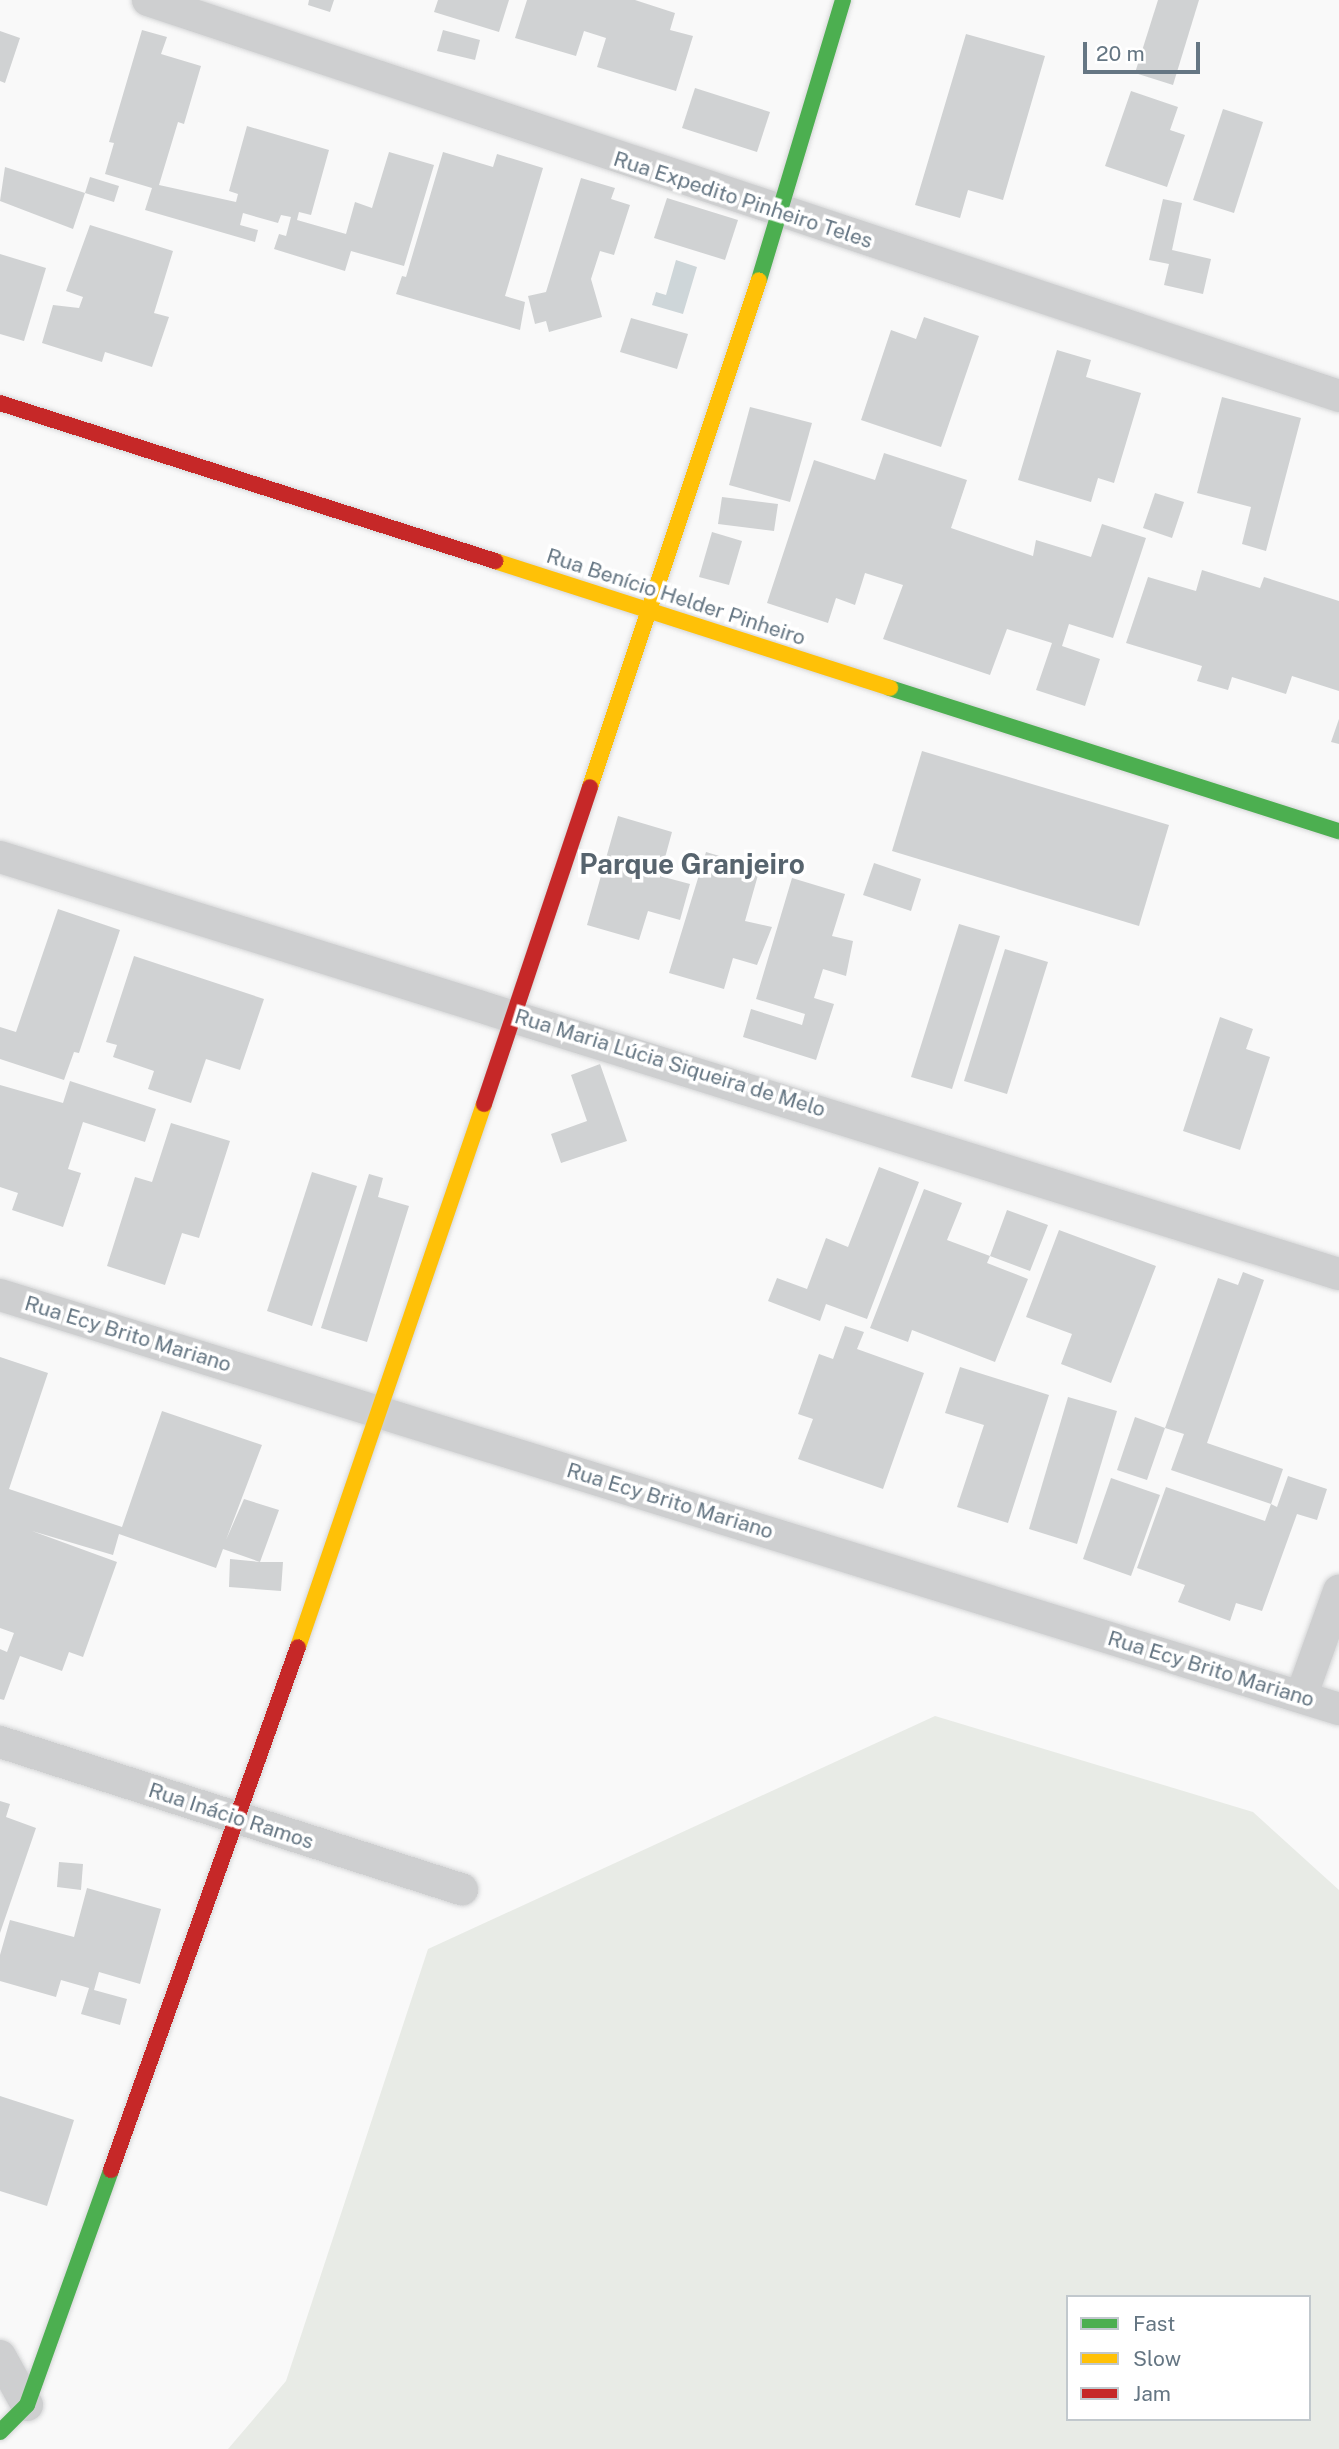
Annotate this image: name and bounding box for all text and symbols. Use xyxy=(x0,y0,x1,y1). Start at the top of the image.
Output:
scale bar xyxy=(1087,28,1204,72)
text: 20 m xyxy=(1096,41,1145,66)
street label: Rua Expedito Pinheiro Teles xyxy=(610,146,876,254)
street label: Rua Benício Helder Pinheiro xyxy=(543,543,809,651)
district label: Parque Granjeiro xyxy=(579,847,805,881)
street label: Rua Maria Lúcia Siqueira de Melo xyxy=(511,1004,829,1122)
street label: Rua Ecy Brito Mariano xyxy=(22,1291,234,1377)
street label: Rua Ecy Brito Mariano xyxy=(564,1458,776,1544)
street label: Rua Ecy Brito Mariano xyxy=(1105,1626,1317,1712)
street label: Rua Inácio Ramos xyxy=(145,1777,317,1855)
legend xyxy=(1066,2295,1311,2421)
text: Fast xyxy=(1133,2311,1175,2336)
text: Slow xyxy=(1133,2346,1181,2371)
text: Jam xyxy=(1133,2381,1171,2406)

